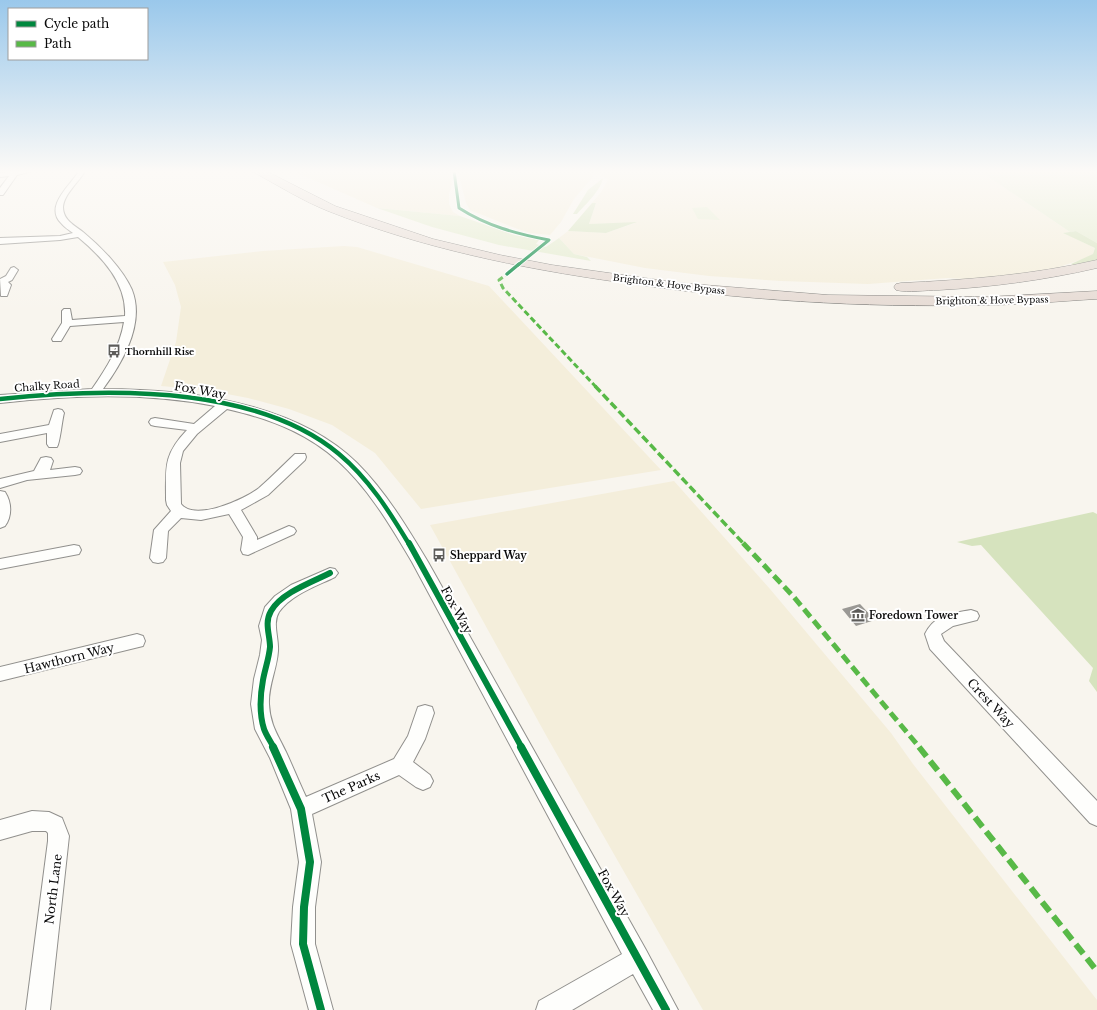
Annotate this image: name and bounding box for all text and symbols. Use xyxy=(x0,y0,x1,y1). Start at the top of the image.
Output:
legend xyxy=(8,8,148,60)
text: Cycle path xyxy=(44,16,109,31)
text: Path xyxy=(44,36,72,51)
street label: Brighton & Hove Bypass xyxy=(612,272,726,296)
street label: Brighton & Hove Bypass xyxy=(935,294,1049,306)
bus stop icon: Thornhill Rise xyxy=(106,343,122,359)
place label: Thornhill Rise xyxy=(125,346,194,357)
street label: Chalky Road xyxy=(14,377,80,395)
street label: Fox Way xyxy=(173,378,227,402)
bus stop icon: Sheppard Way xyxy=(431,547,447,563)
place label: Sheppard Way xyxy=(450,549,527,562)
street label: Fox Way xyxy=(438,583,476,637)
museum icon: Foredown Tower xyxy=(850,607,866,623)
place label: Foredown Tower xyxy=(869,609,958,622)
street label: Hawthorn Way xyxy=(22,639,116,676)
street label: Crest Way xyxy=(964,675,1018,731)
street label: The Parks xyxy=(320,768,382,806)
street label: North Lane xyxy=(41,853,65,925)
street label: Fox Way xyxy=(595,866,633,920)

